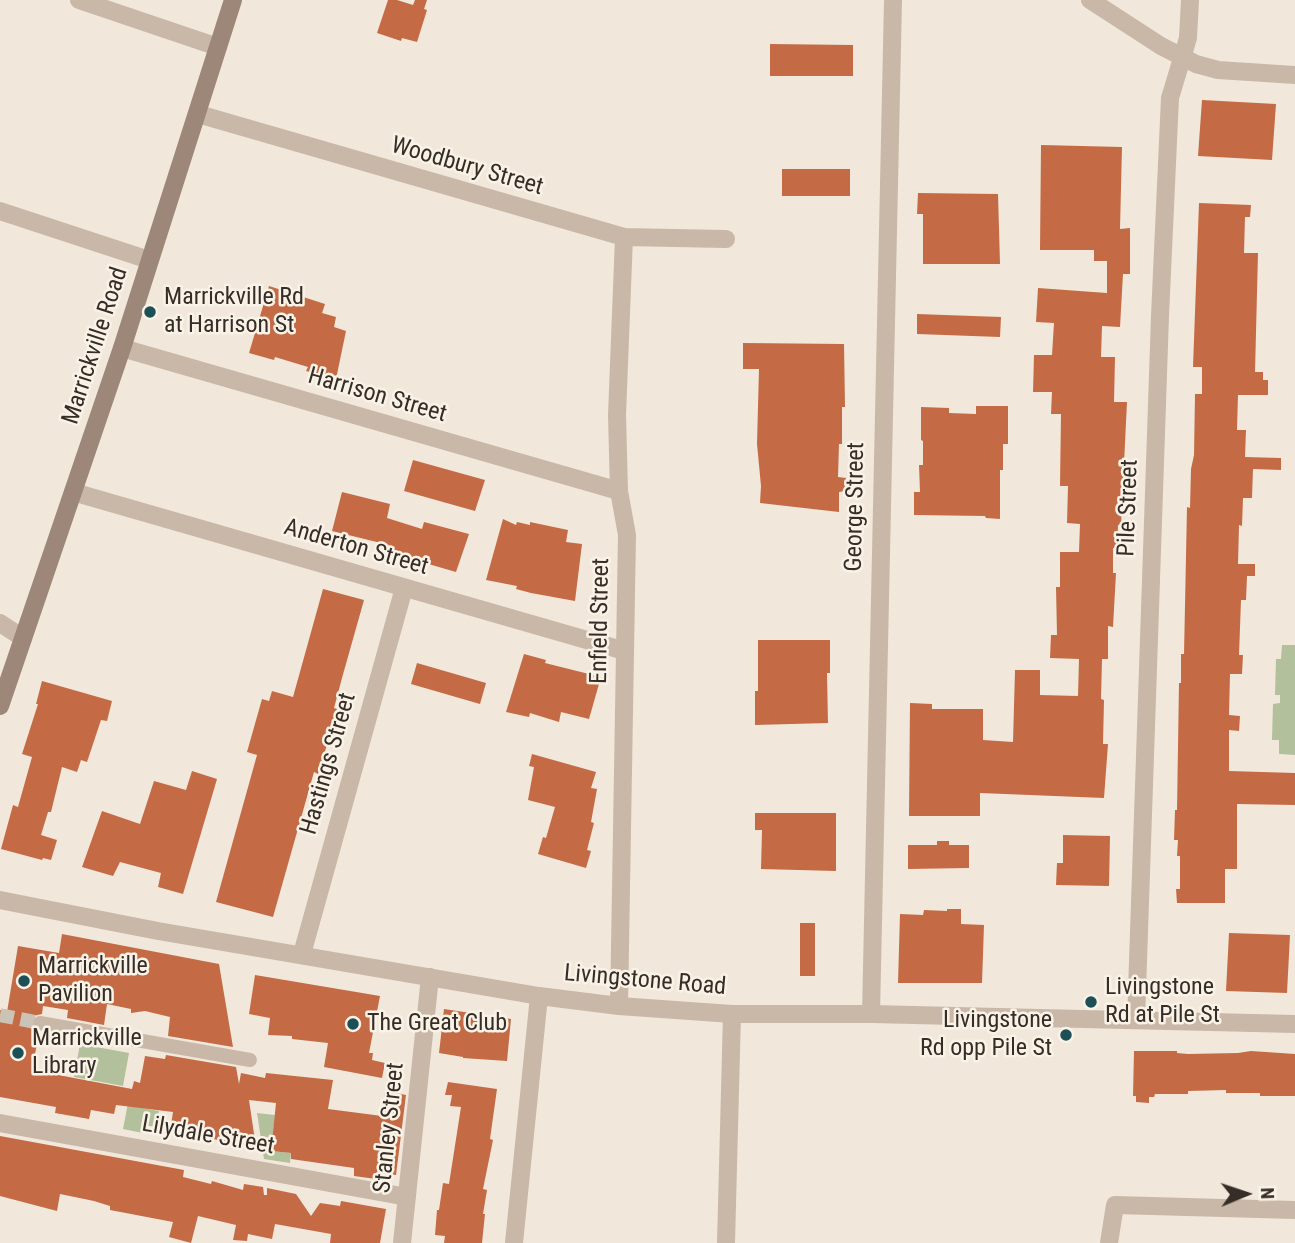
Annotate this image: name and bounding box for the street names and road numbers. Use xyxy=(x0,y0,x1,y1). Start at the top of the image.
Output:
street label: Woodbury Street xyxy=(388,132,546,202)
street label: Marrickville Road xyxy=(57,264,135,428)
street label: Harrison Street xyxy=(304,362,450,430)
street label: George Street xyxy=(840,442,872,572)
street label: Pile Street xyxy=(1113,459,1145,557)
street label: Anderton Street xyxy=(281,514,431,582)
street label: Enfield Street xyxy=(586,558,616,684)
street label: Hastings Street xyxy=(295,690,363,838)
street label: Livingstone Road xyxy=(563,960,727,1002)
street label: Stanley Street xyxy=(369,1061,411,1195)
street label: Lilydale Street xyxy=(139,1110,277,1162)

